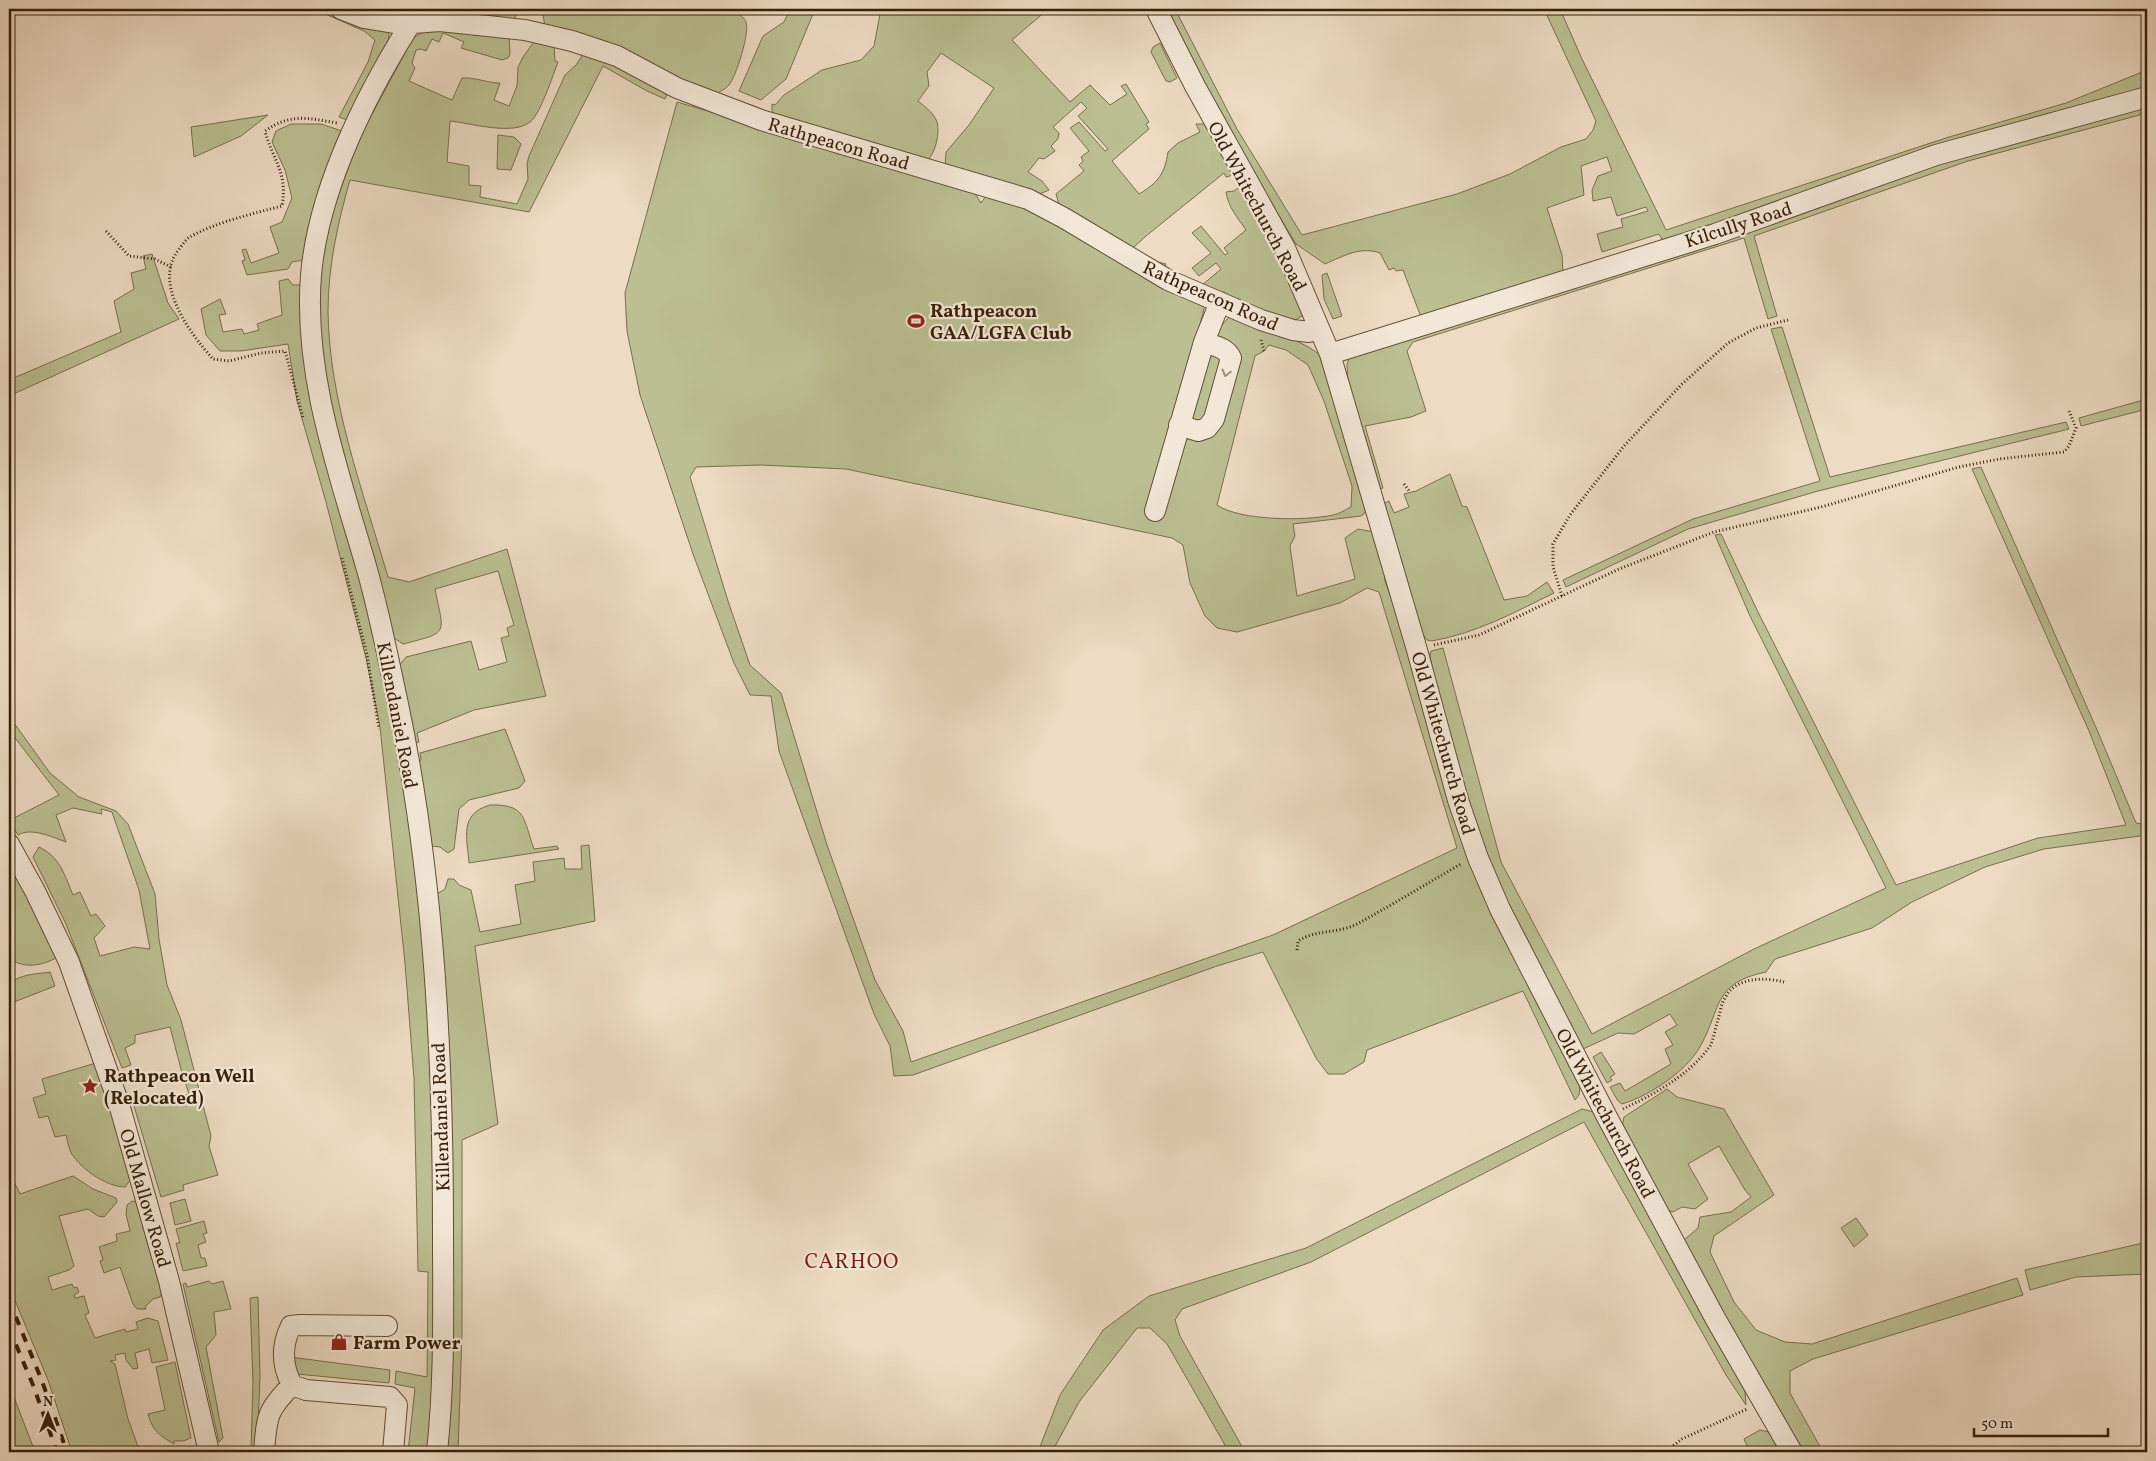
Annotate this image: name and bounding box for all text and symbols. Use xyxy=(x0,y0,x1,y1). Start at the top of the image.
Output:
street label: Rathpeacon Road xyxy=(765,112,912,178)
street label: Old Whitechurch Road xyxy=(1200,117,1312,296)
street label: Kilcully Road xyxy=(1682,196,1796,255)
street label: Rathpeacon Road xyxy=(1138,255,1282,338)
place label: Rathpeacon GAA/LGFA Club xyxy=(930,299,1072,347)
sports icon: Rathpeacon GAA/LGFA Club xyxy=(906,311,926,331)
one-way arrow xyxy=(1222,368,1232,377)
street label: Killendaniel Road xyxy=(369,640,423,791)
street label: Old Whitechurch Road xyxy=(1404,649,1481,838)
street label: Old Whitechurch Road xyxy=(1548,1024,1660,1203)
street label: Killendaniel Road xyxy=(426,1042,458,1192)
place label: Rathpeacon Well (Relocated) xyxy=(104,1064,255,1112)
place icon: Rathpeacon Well (Relocated) xyxy=(80,1076,100,1096)
street label: Old Mallow Road xyxy=(112,1126,176,1271)
district label: CARHOO xyxy=(805,1248,899,1277)
place label: Farm Power xyxy=(353,1331,460,1357)
shop icon: Farm Power xyxy=(329,1332,349,1352)
north arrow xyxy=(22,1388,72,1438)
text: N xyxy=(43,1393,53,1412)
scale bar xyxy=(1974,1406,2107,1438)
text: 50 m xyxy=(1981,1414,2013,1435)

